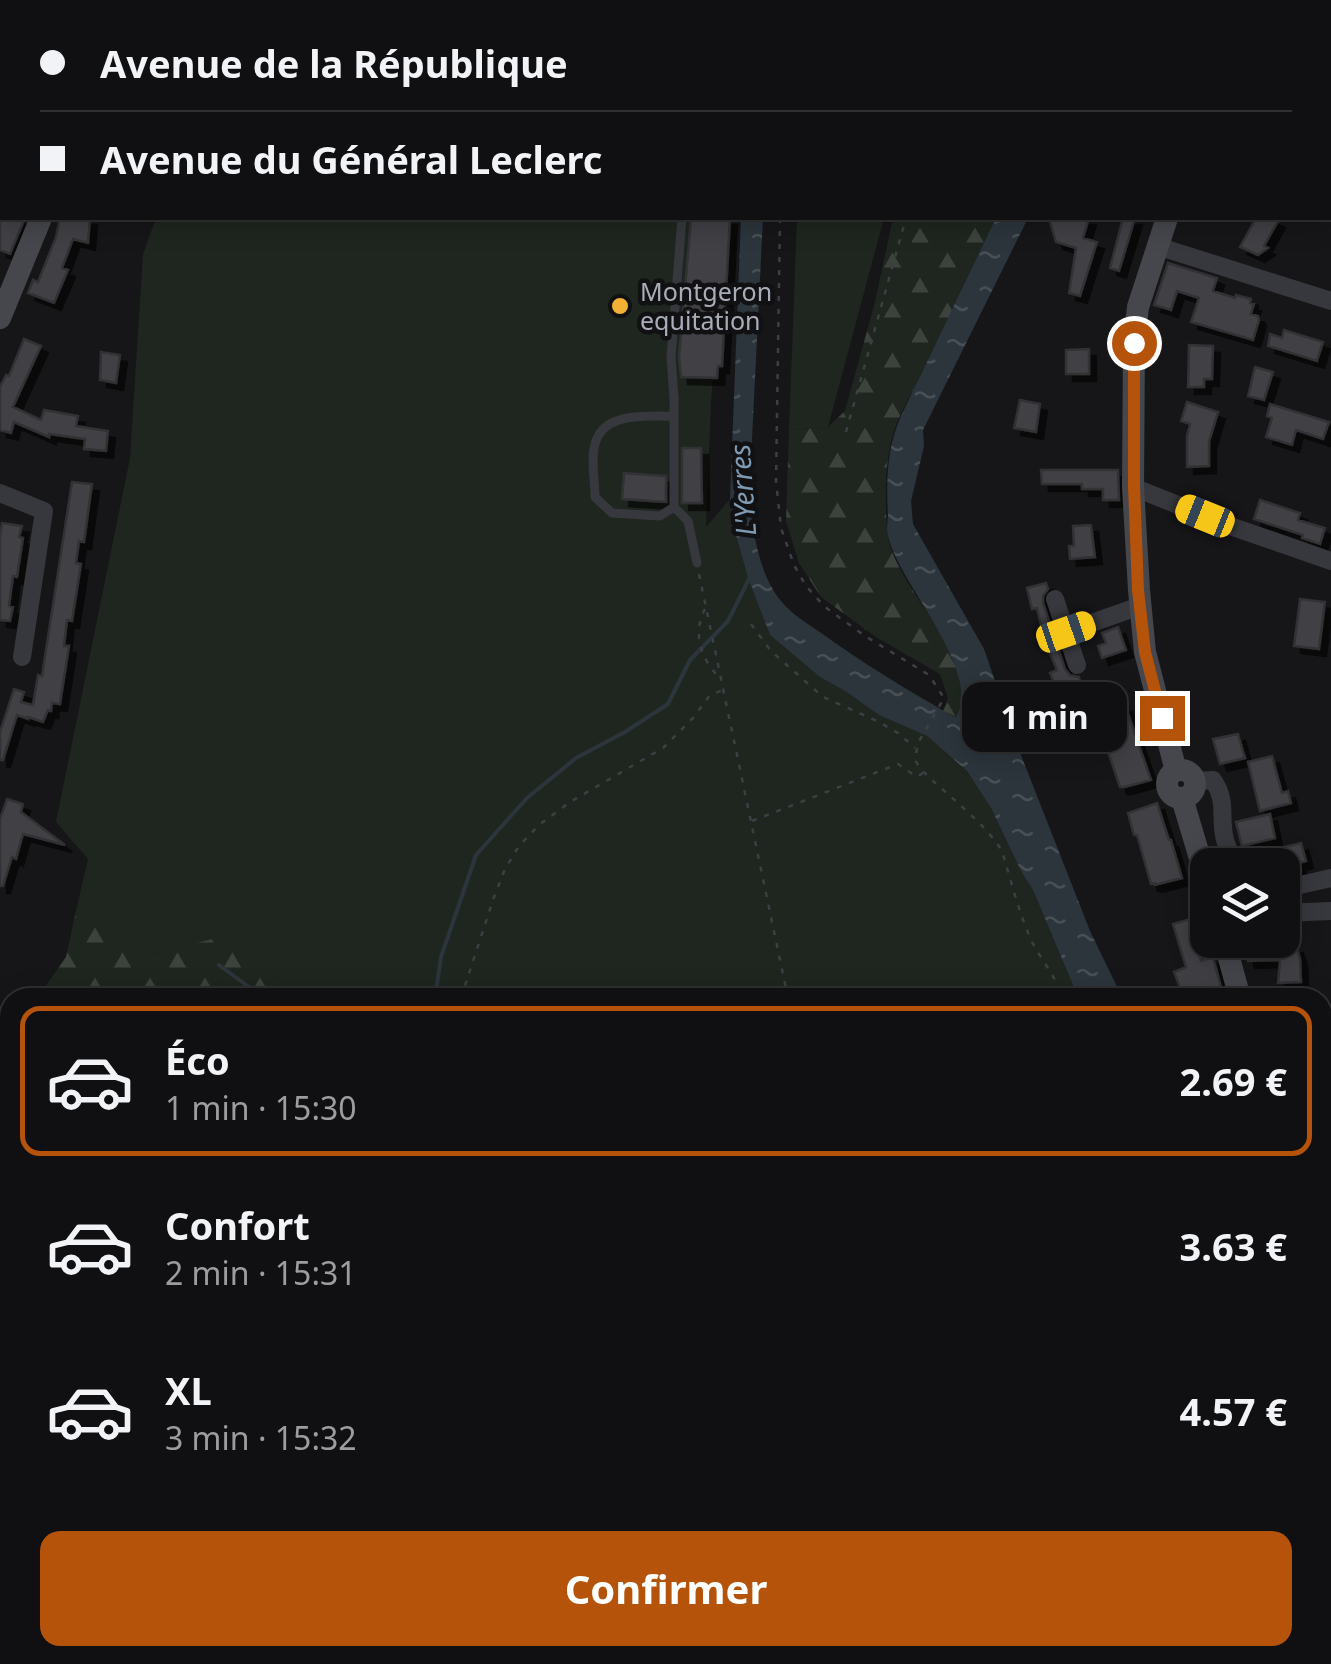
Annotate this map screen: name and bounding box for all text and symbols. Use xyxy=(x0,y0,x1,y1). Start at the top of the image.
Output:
text: Avenue de la République xyxy=(100,37,568,89)
text: Avenue du Général Leclerc xyxy=(100,133,602,185)
place label: Montgeron equitation xyxy=(640,274,772,337)
marker: Montgeron equitation xyxy=(609,295,631,317)
route start xyxy=(1112,321,1157,366)
water label: L'Yerres xyxy=(720,443,764,537)
car xyxy=(1172,491,1238,541)
car xyxy=(1033,608,1099,656)
callout: 1 min xyxy=(962,683,1127,753)
text: 1 min xyxy=(1000,695,1089,738)
route end xyxy=(1140,696,1185,741)
map controls xyxy=(1190,848,1300,958)
button: layers xyxy=(1190,848,1300,958)
text: Éco xyxy=(165,1034,230,1086)
icon: car xyxy=(45,1036,135,1126)
text: 2.69 € xyxy=(1179,1055,1287,1107)
text: 1 min · 15:30 xyxy=(165,1086,357,1129)
text: Confort xyxy=(165,1199,310,1251)
icon: car xyxy=(45,1201,135,1291)
text: 3.63 € xyxy=(1179,1220,1287,1272)
text: 2 min · 15:31 xyxy=(165,1251,357,1294)
text: XL xyxy=(165,1364,212,1416)
icon: car xyxy=(45,1366,135,1456)
text: 4.57 € xyxy=(1179,1385,1287,1437)
text: 3 min · 15:32 xyxy=(165,1416,357,1459)
button: Confirmer xyxy=(40,1531,1292,1646)

